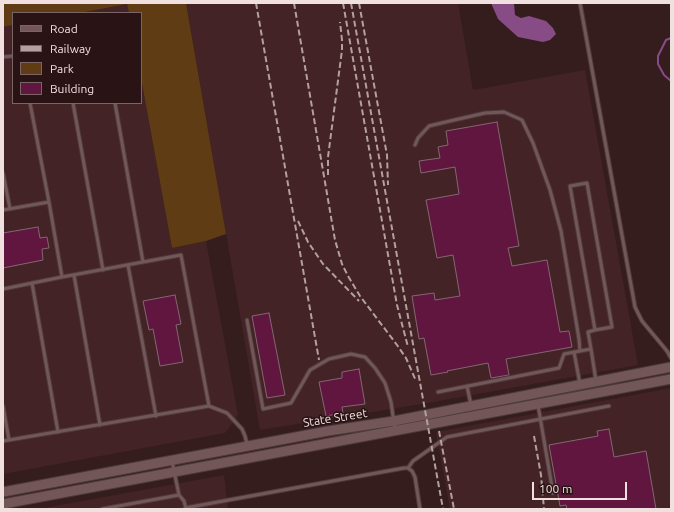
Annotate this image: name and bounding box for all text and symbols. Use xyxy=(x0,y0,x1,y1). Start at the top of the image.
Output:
legend xyxy=(12,12,142,104)
text: Road xyxy=(50,22,78,35)
text: Railway xyxy=(50,42,91,55)
text: Park xyxy=(50,62,74,75)
text: Building xyxy=(50,82,94,95)
street label: State Street xyxy=(302,406,368,430)
scale bar xyxy=(534,474,629,500)
text: 100 m xyxy=(539,482,572,495)

